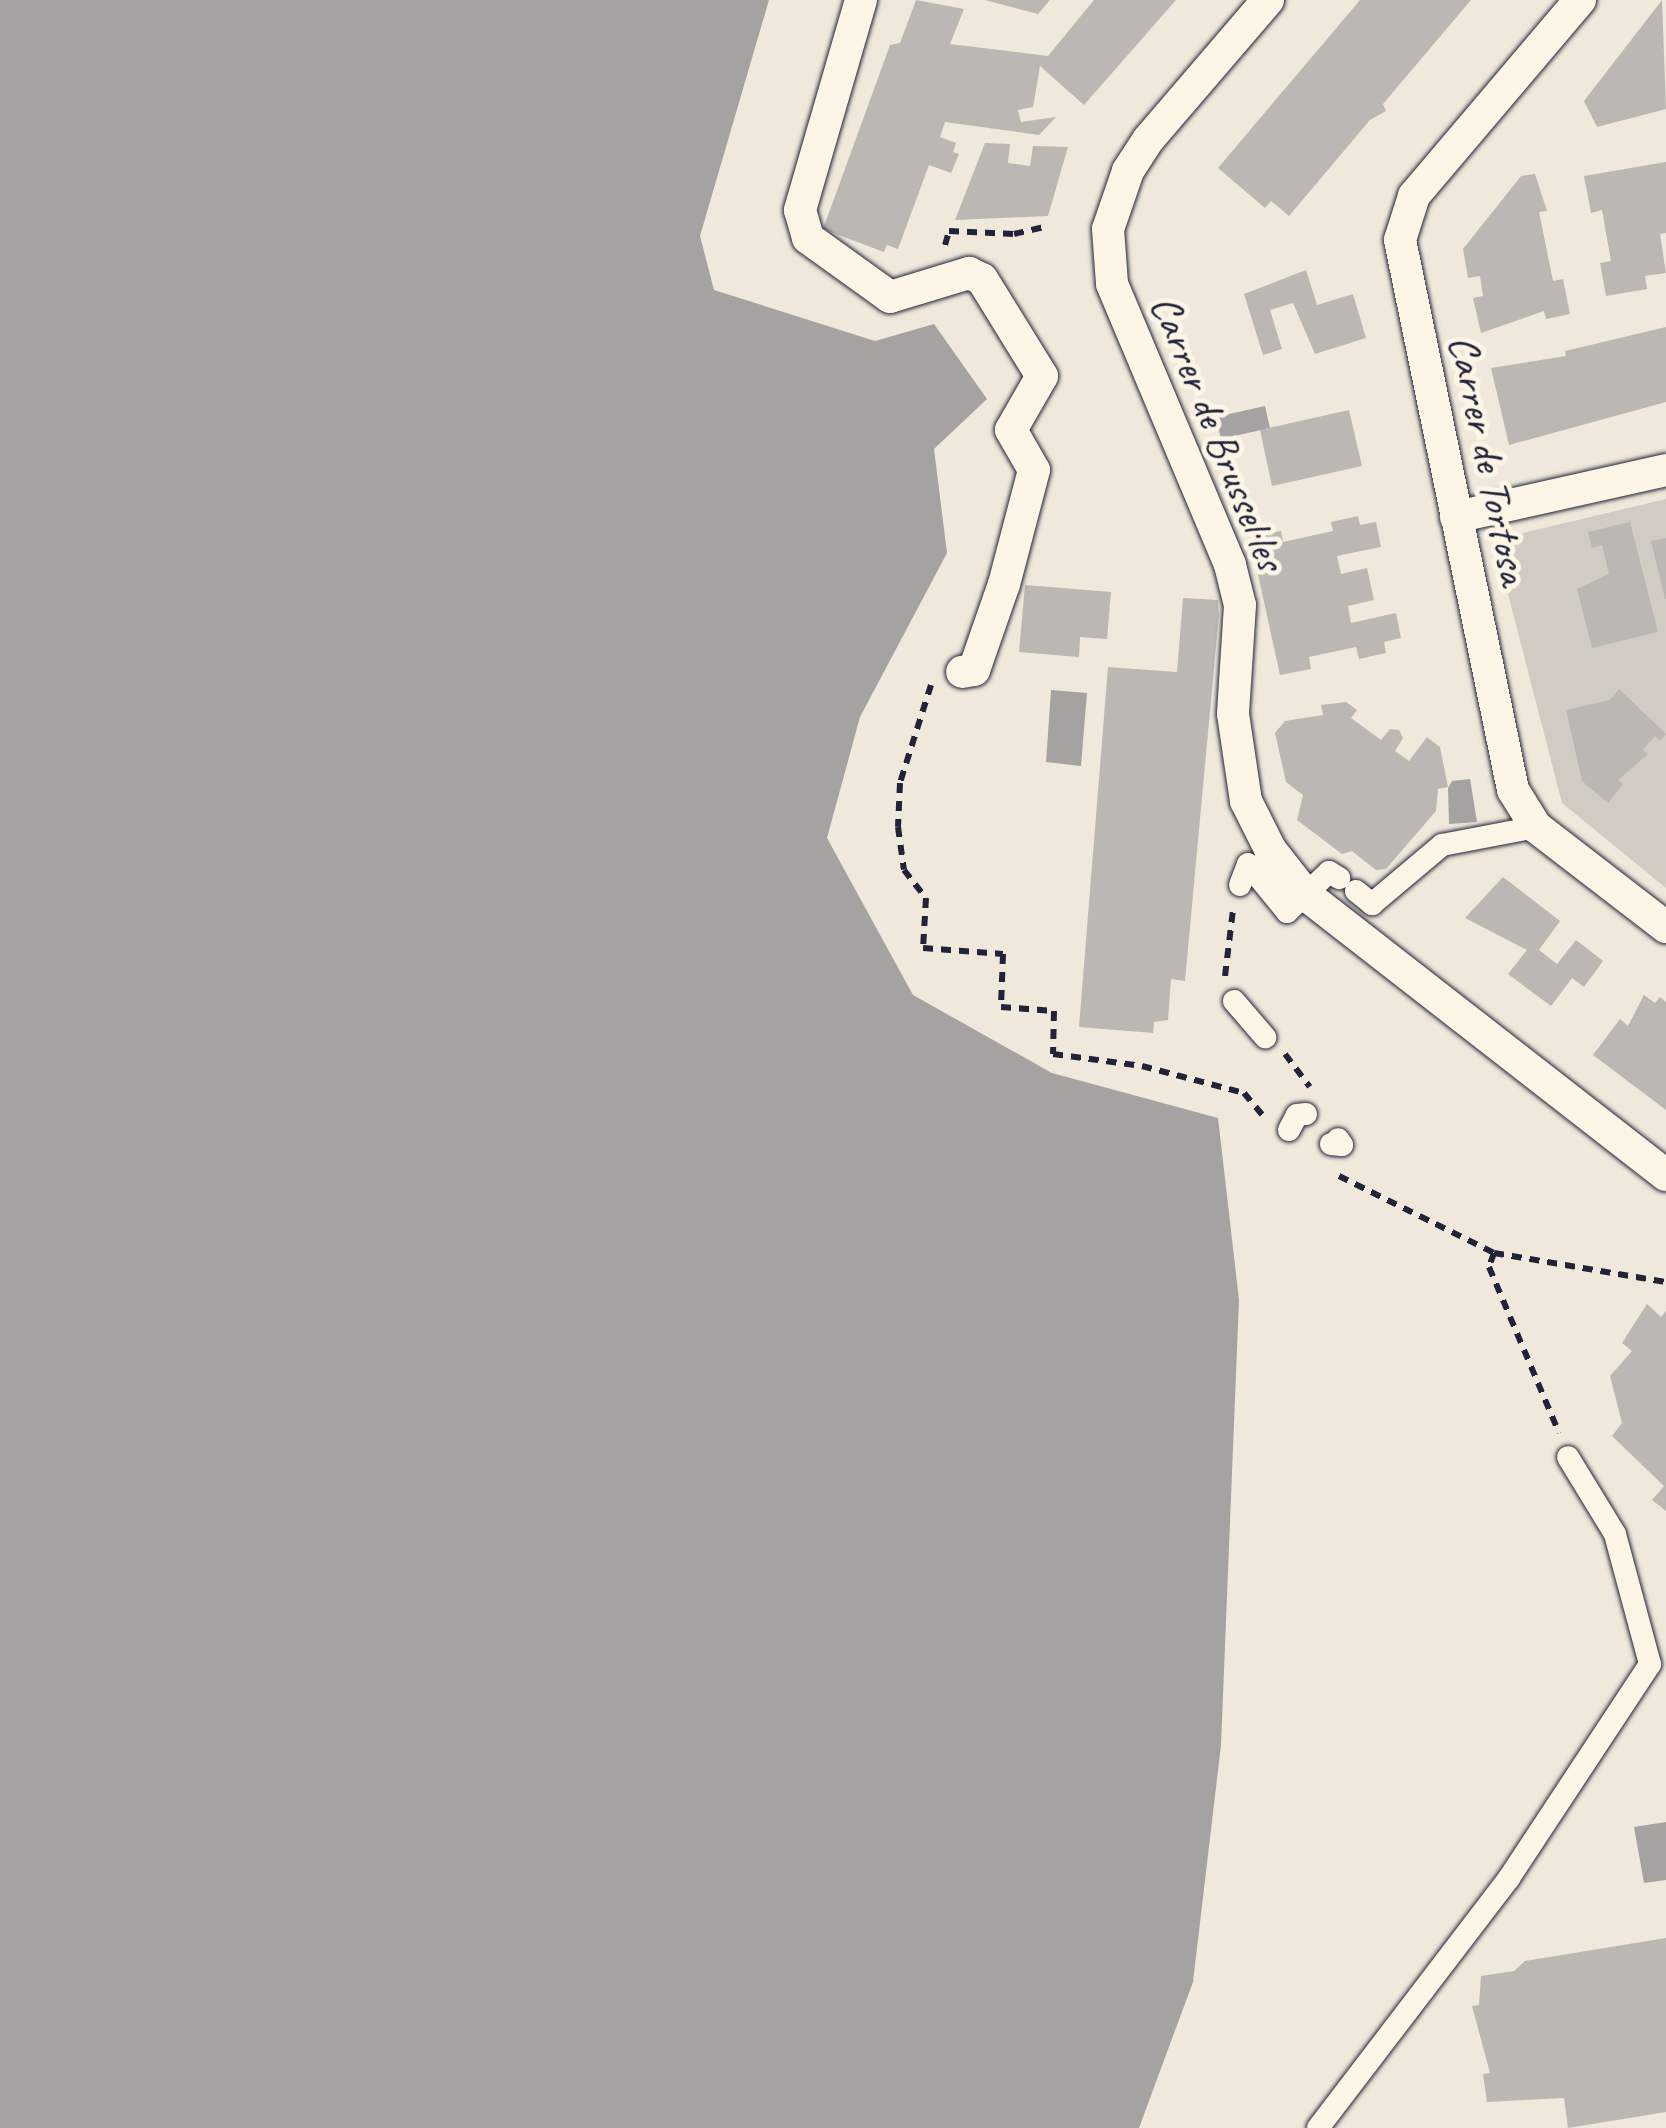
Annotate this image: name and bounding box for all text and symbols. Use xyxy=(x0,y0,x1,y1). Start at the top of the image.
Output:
street label: Carrer de Brussel·les xyxy=(1139,288,1295,578)
street label: Carrer de Tortosa xyxy=(1437,331,1539,589)

